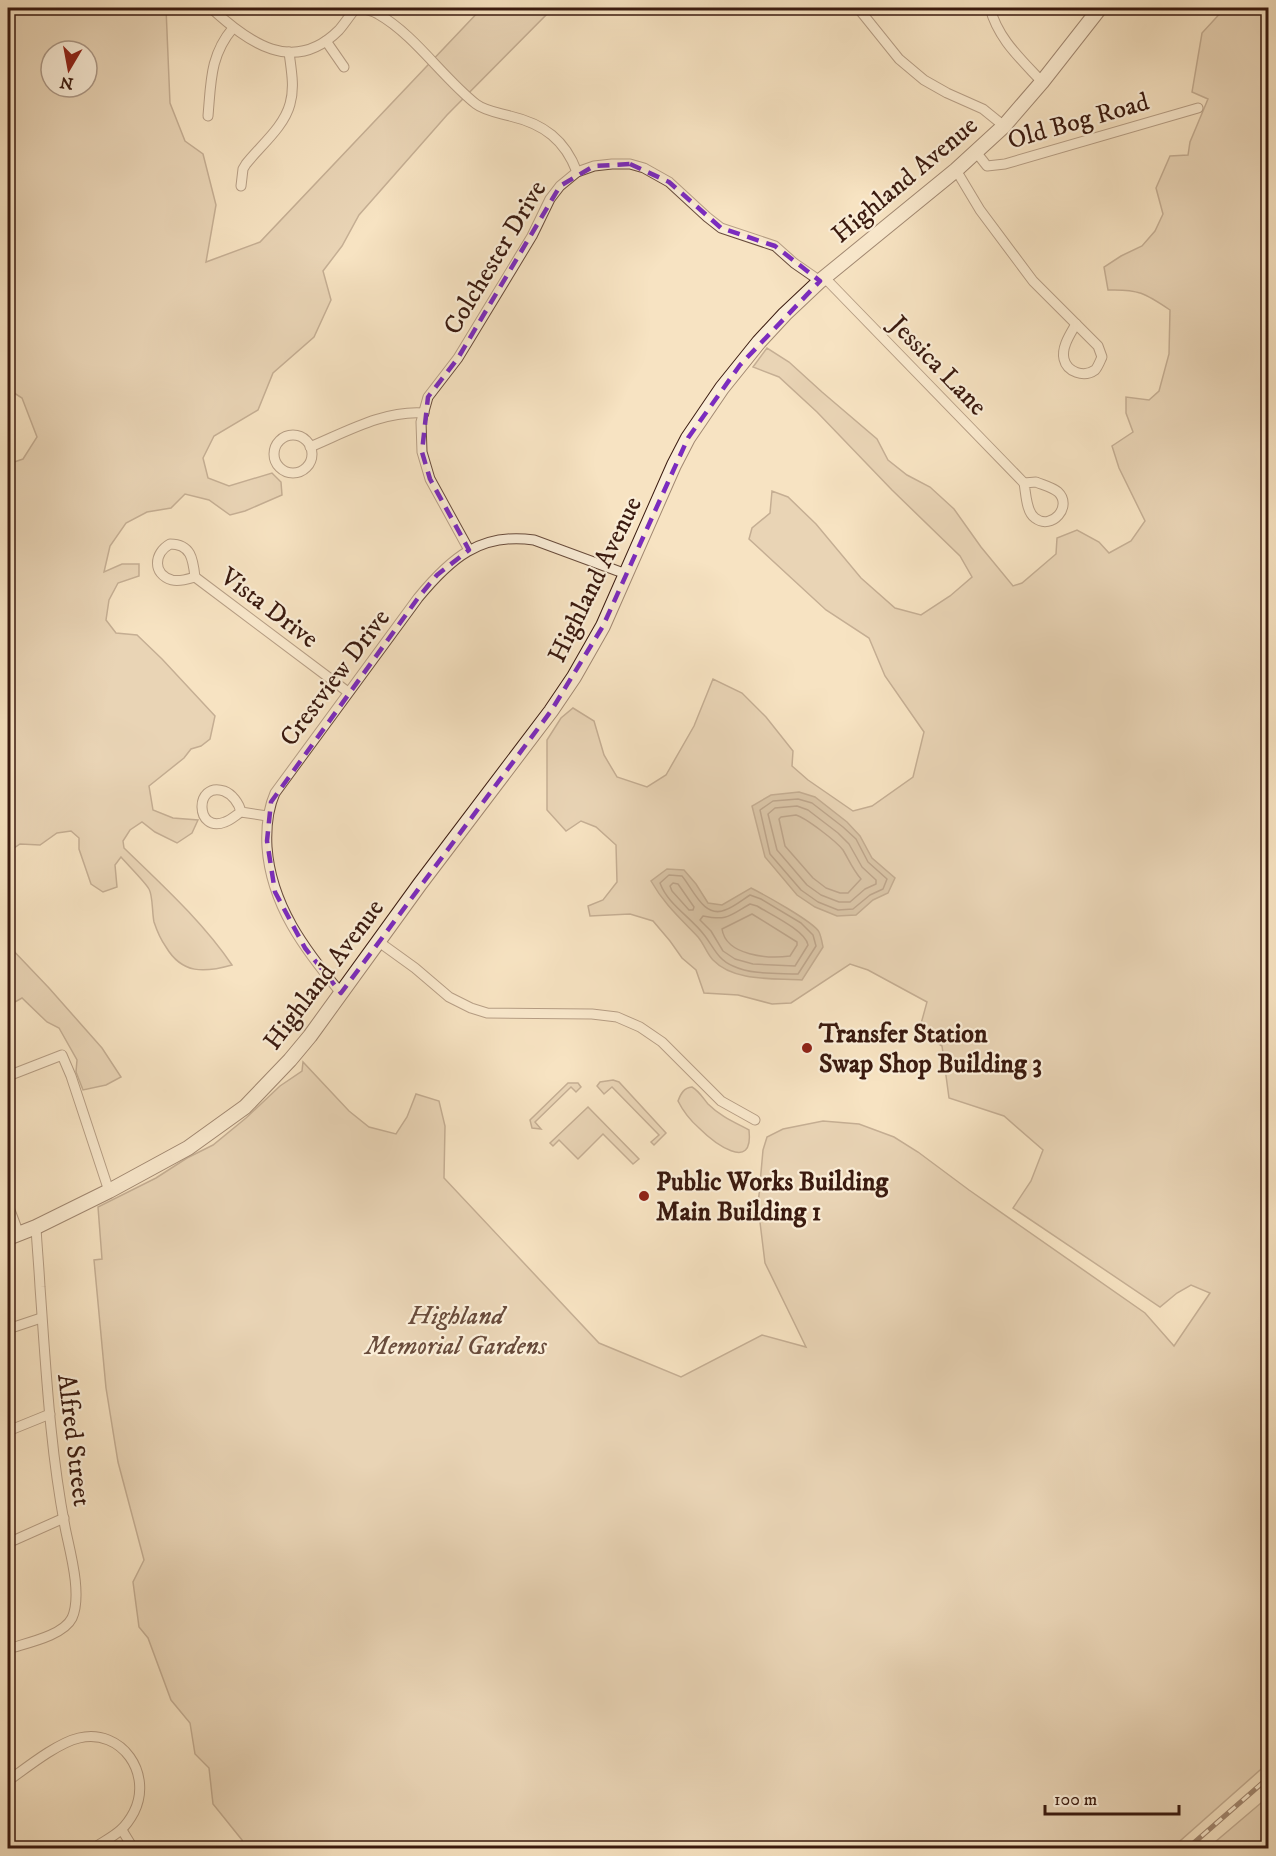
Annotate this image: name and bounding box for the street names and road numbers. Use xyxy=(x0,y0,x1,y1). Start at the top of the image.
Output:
street label: Old Bog Road xyxy=(1004,85,1153,157)
street label: Highland Avenue xyxy=(825,109,985,251)
street label: Colchester Drive xyxy=(436,175,554,341)
street label: Jessica Lane xyxy=(881,308,994,423)
street label: Highland Avenue xyxy=(541,491,650,668)
street label: Vista Drive xyxy=(213,560,325,656)
street label: Crestview Drive xyxy=(273,603,398,753)
street label: Highland Avenue xyxy=(257,893,392,1057)
street label: Alfred Street xyxy=(49,1372,98,1508)

